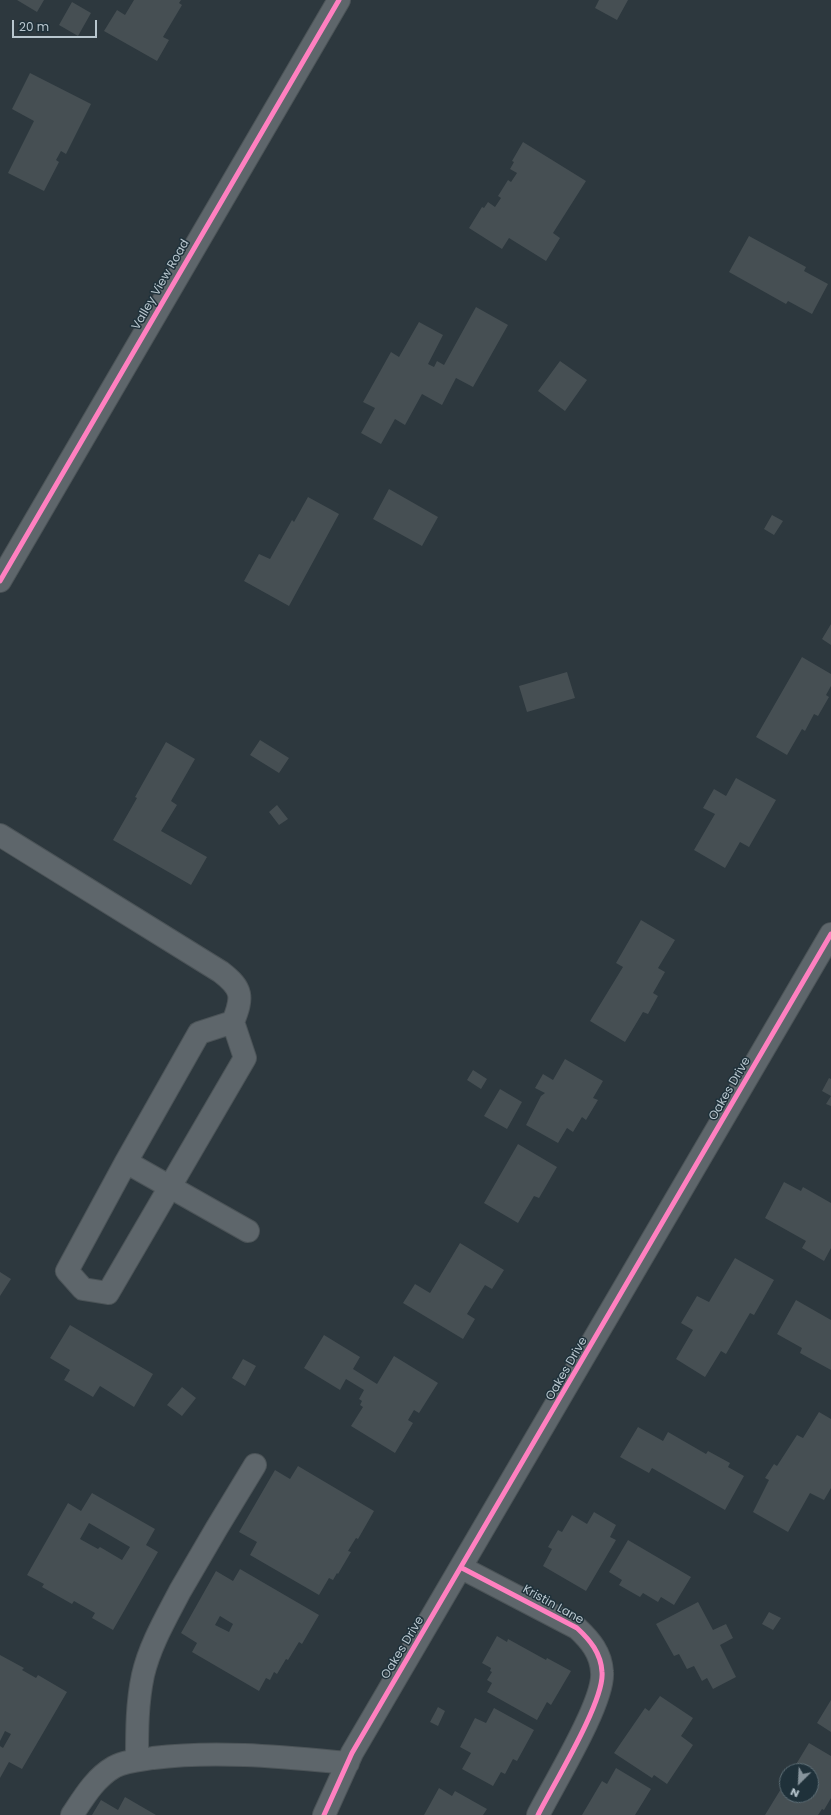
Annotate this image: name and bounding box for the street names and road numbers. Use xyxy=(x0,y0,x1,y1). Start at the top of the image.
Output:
street label: Valley View Road xyxy=(129,237,193,333)
street label: Oakes Drive xyxy=(706,1055,754,1123)
street label: Oakes Drive xyxy=(543,1335,591,1403)
street label: Kristin Lane xyxy=(520,1582,586,1628)
street label: Oakes Drive xyxy=(379,1614,427,1682)

